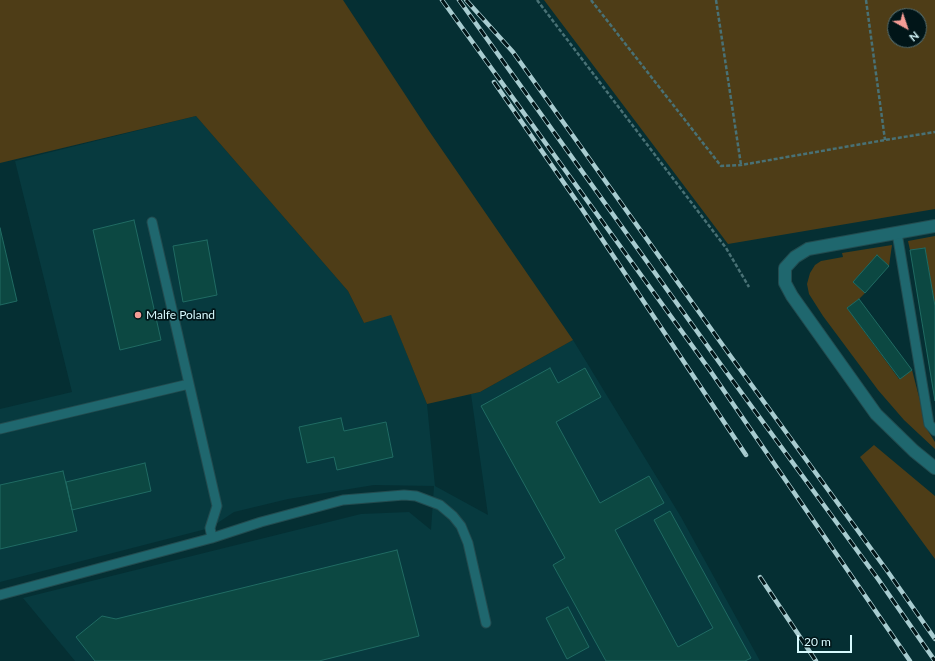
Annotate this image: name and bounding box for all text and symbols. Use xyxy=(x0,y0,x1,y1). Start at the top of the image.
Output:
north arrow xyxy=(887,8,927,48)
text: N xyxy=(907,29,922,45)
place label: Malfe Poland xyxy=(146,308,215,322)
marker: Malfe Poland xyxy=(133,310,143,320)
scale bar xyxy=(799,627,854,653)
text: 20 m xyxy=(804,634,831,649)

